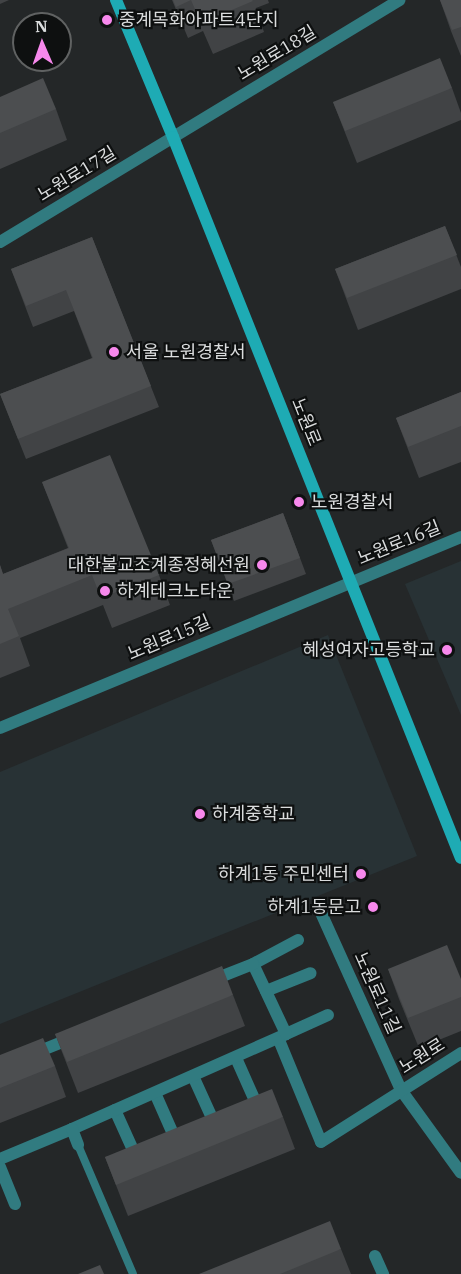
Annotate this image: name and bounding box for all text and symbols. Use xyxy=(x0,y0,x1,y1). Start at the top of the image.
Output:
place label: 중계목화아파트4단지 xyxy=(119,9,279,31)
north arrow xyxy=(12,12,72,72)
marker: 중계목화아파트4단지 xyxy=(100,13,114,27)
text: N xyxy=(35,16,48,36)
street label: 노원로18길 xyxy=(234,21,320,85)
street label: 노원로17길 xyxy=(34,142,120,206)
place label: 서울 노원경찰서 xyxy=(126,341,246,363)
marker: 서울 노원경찰서 xyxy=(107,345,121,359)
street label: 노원로 xyxy=(287,395,325,449)
place label: 노원경찰서 xyxy=(311,491,394,513)
marker: 노원경찰서 xyxy=(292,495,306,509)
street label: 노원로16길 xyxy=(354,517,444,569)
place label: 대한불교조계종정혜선원 xyxy=(68,554,250,576)
marker: 대한불교조계종정혜선원 xyxy=(255,558,269,572)
place label: 하계테크노타운 xyxy=(117,580,233,602)
marker: 하계테크노타운 xyxy=(98,584,112,598)
street label: 노원로15길 xyxy=(124,611,214,665)
place label: 혜성여자고등학교 xyxy=(303,639,435,661)
marker: 혜성여자고등학교 xyxy=(440,643,454,657)
place label: 하계중학교 xyxy=(212,803,295,825)
marker: 하계중학교 xyxy=(193,807,207,821)
place label: 하계1동 주민센터 xyxy=(218,863,349,885)
marker: 하계1동 주민센터 xyxy=(354,867,368,881)
place label: 하계1동문고 xyxy=(267,896,361,918)
marker: 하계1동문고 xyxy=(366,900,380,914)
street label: 노원로11길 xyxy=(349,948,405,1038)
street label: 노원로 xyxy=(395,1034,449,1078)

